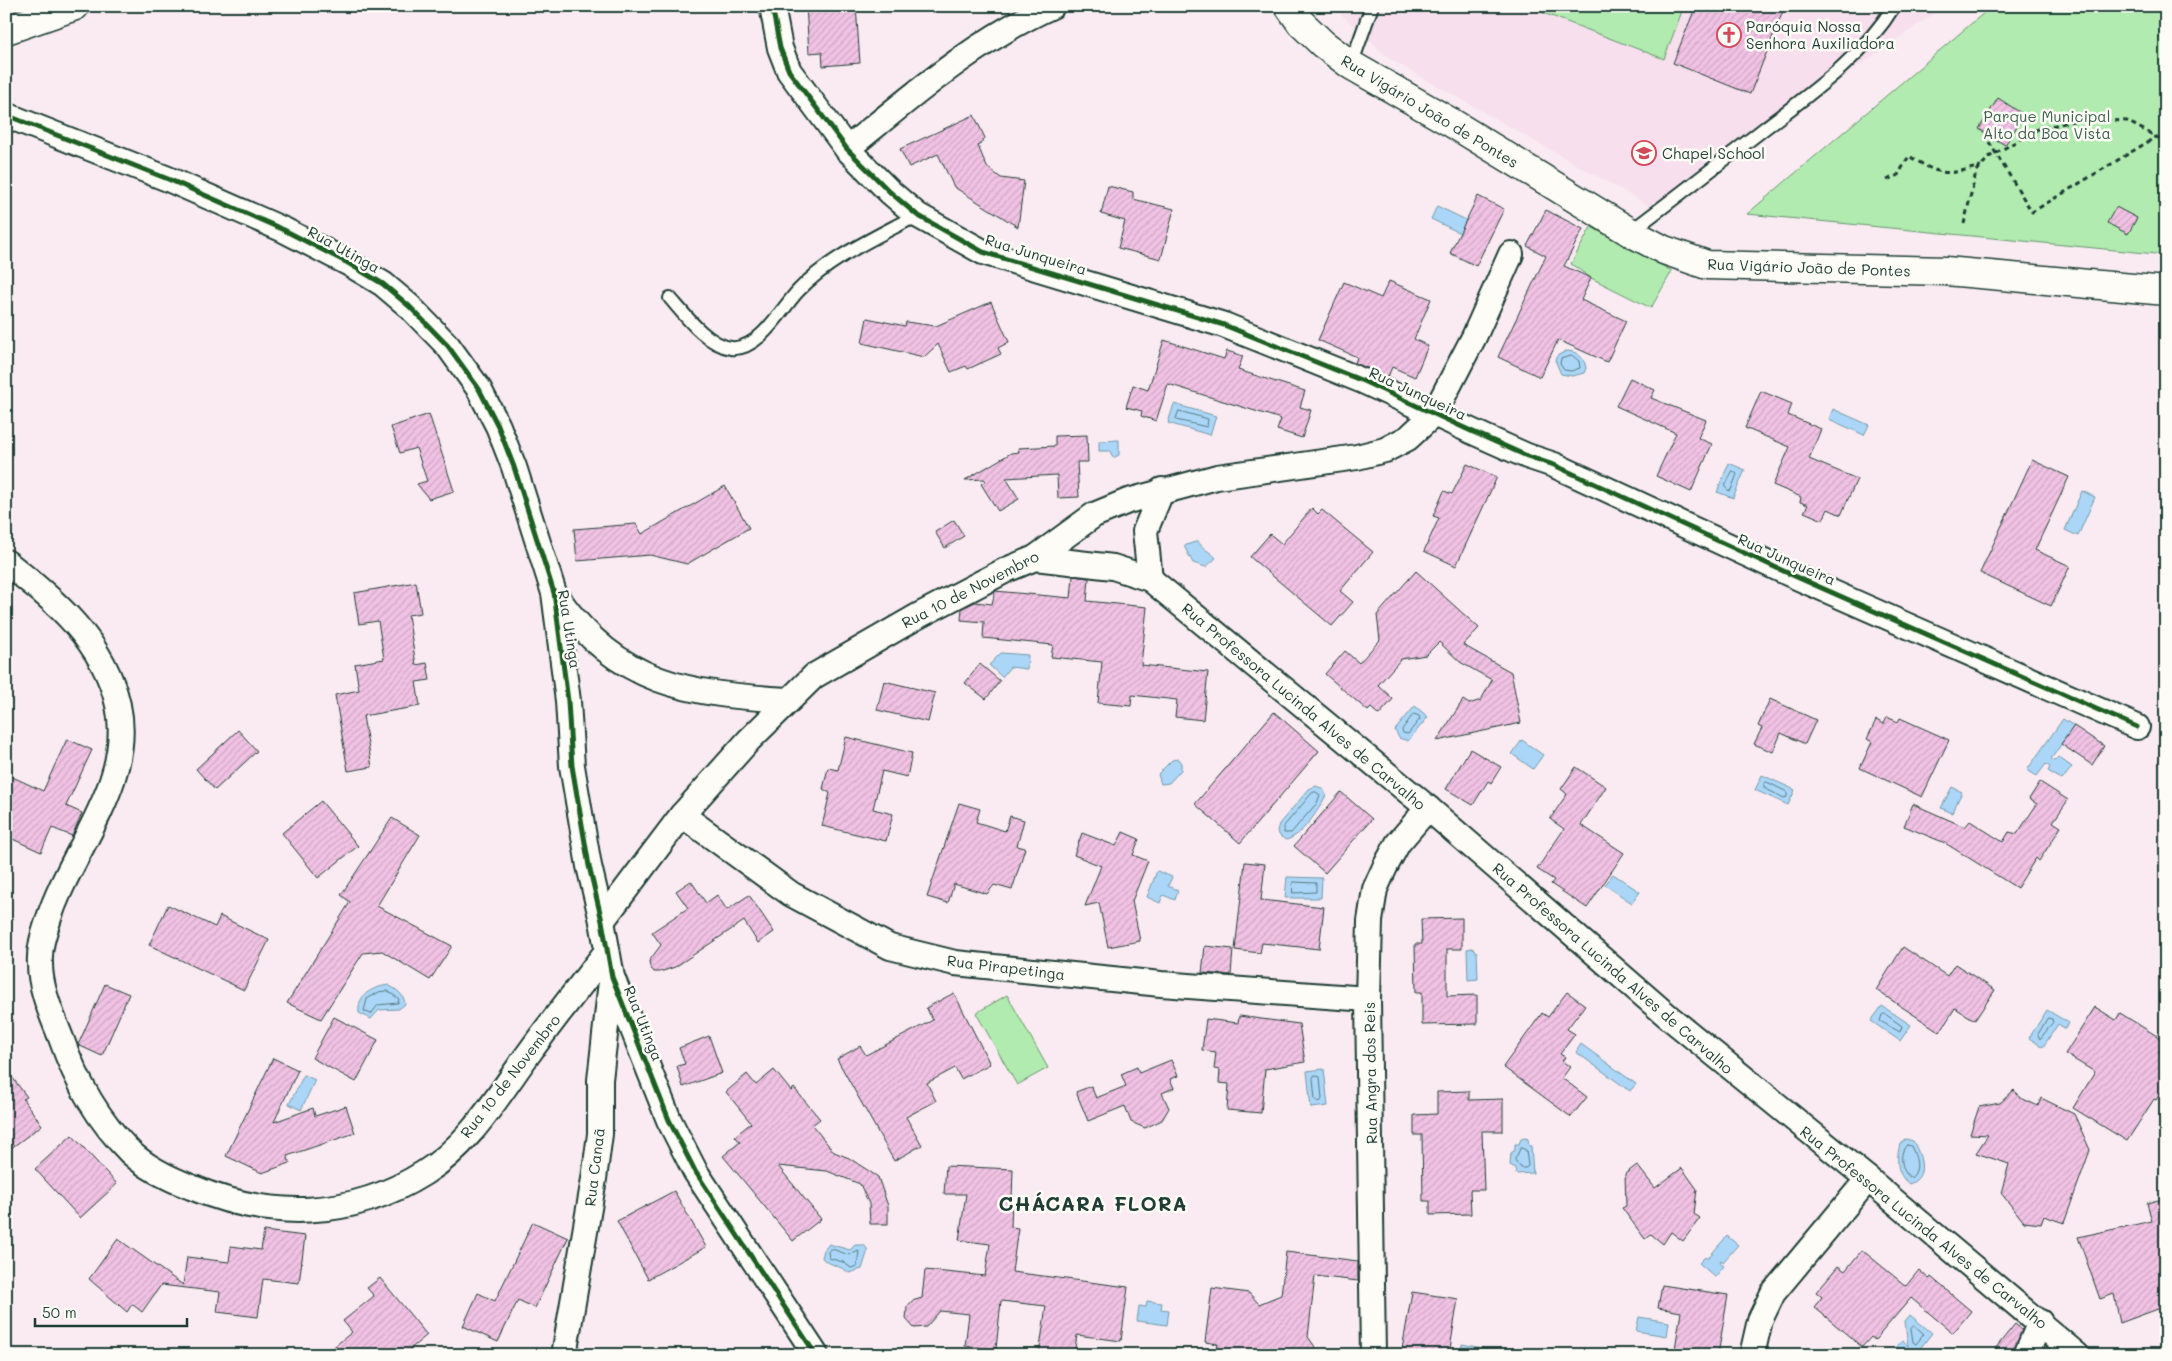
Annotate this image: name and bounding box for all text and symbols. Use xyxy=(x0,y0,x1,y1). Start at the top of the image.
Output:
place label: Paróquia Nossa Senhora Auxiliadora xyxy=(1746,16,1895,53)
church icon: Paróquia Nossa Senhora Auxiliadora xyxy=(1716,22,1742,48)
street label: Rua Vigário João de Pontes xyxy=(1338,50,1522,172)
park label: Parque Municipal Alto da Boa Vista xyxy=(1983,106,2111,143)
school or university icon: Chapel School xyxy=(1631,140,1657,166)
place label: Chapel School xyxy=(1662,143,1765,163)
street label: Rua Utinga xyxy=(304,221,384,277)
street label: Rua Junqueira xyxy=(983,229,1089,279)
street label: Rua Vigário João de Pontes xyxy=(1707,253,1911,281)
street label: Rua Junqueira xyxy=(1366,362,1470,424)
street label: Rua Junqueira xyxy=(1735,528,1839,590)
street label: Rua 10 de Novembro xyxy=(898,546,1042,632)
street label: Rua Utinga xyxy=(554,588,586,670)
street label: Rua Professora Lucinda Alves de Carvalho xyxy=(1178,598,1430,814)
street label: Rua Professora Lucinda Alves de Carvalho xyxy=(1489,858,1737,1078)
street label: Rua Pirapetinga xyxy=(946,950,1066,984)
street label: Rua Utinga xyxy=(620,982,668,1064)
street label: Rua Angra dos Reis xyxy=(1359,1002,1381,1144)
street label: Rua 10 de Novembro xyxy=(455,1010,565,1142)
street label: Rua Professora Lucinda Alves de Carvalho xyxy=(1796,1121,2052,1333)
street label: Rua Canaã xyxy=(579,1127,609,1207)
district label: CHÁCARA FLORA xyxy=(999,1190,1187,1216)
scale bar xyxy=(35,1296,188,1328)
text: 50 m xyxy=(42,1302,77,1322)

